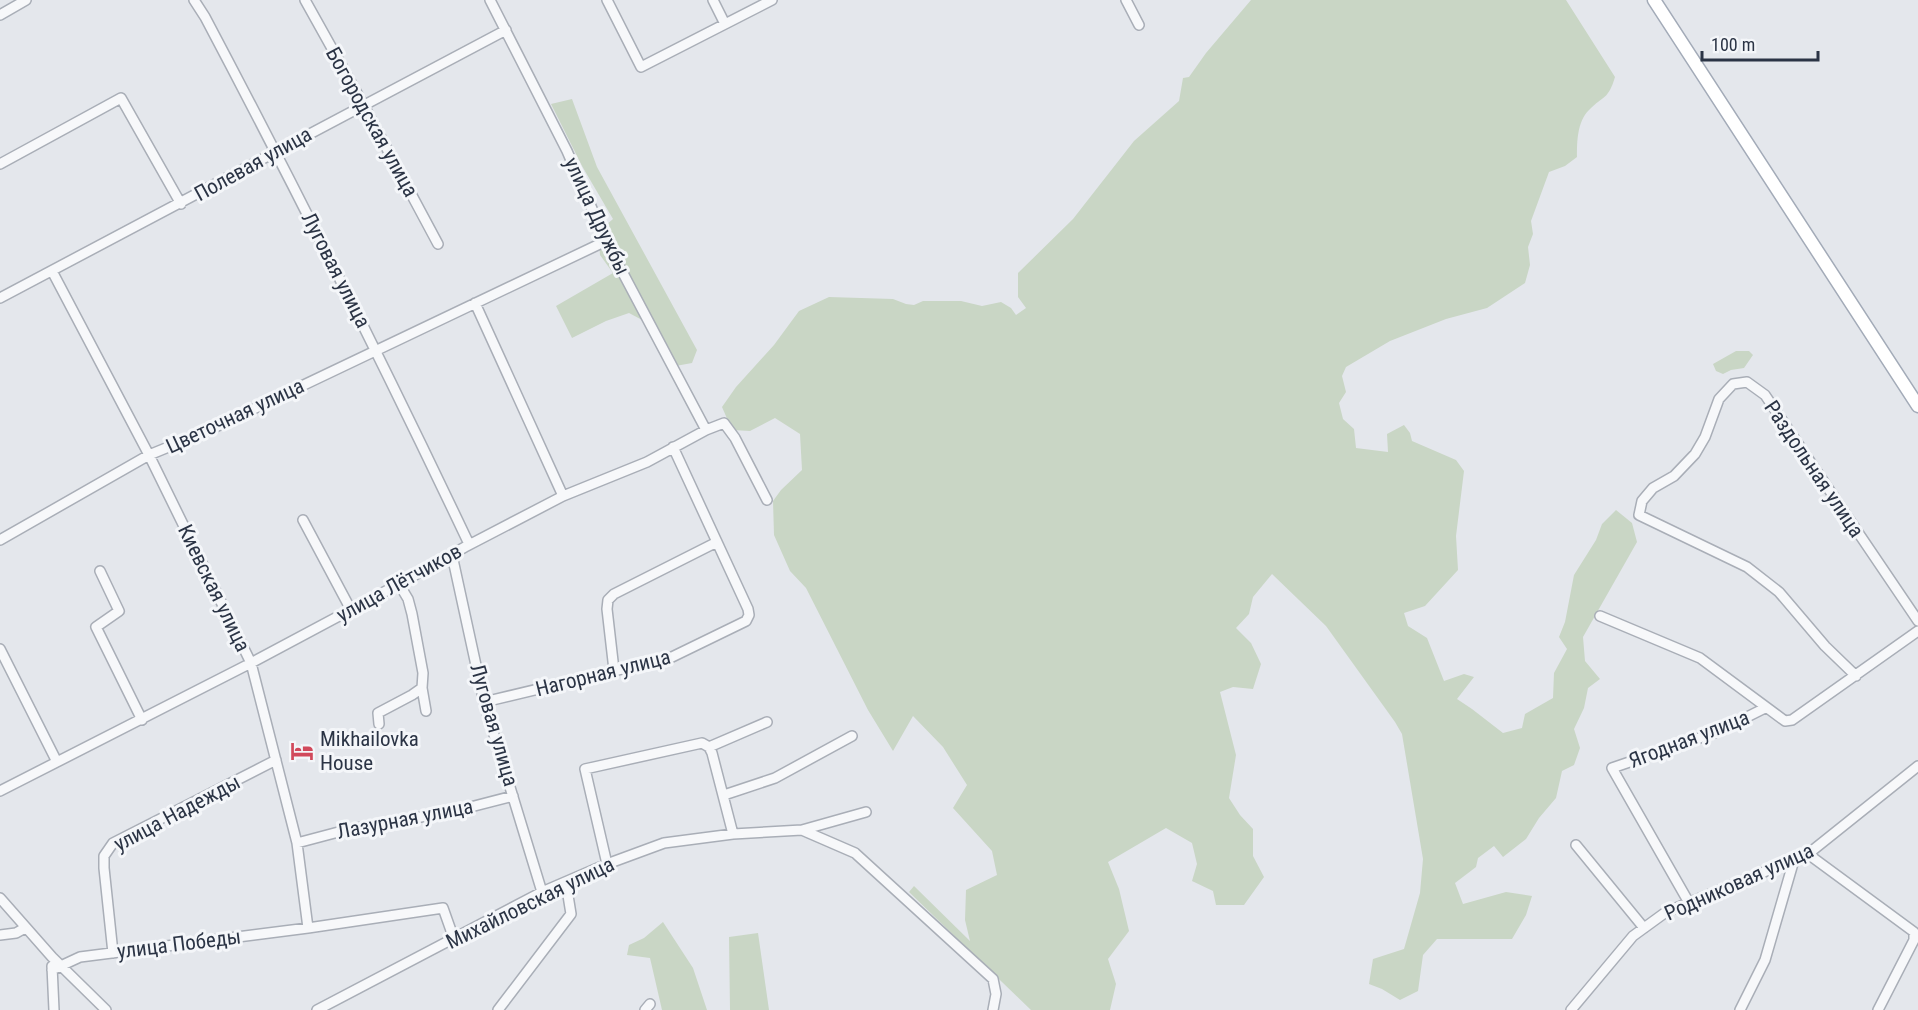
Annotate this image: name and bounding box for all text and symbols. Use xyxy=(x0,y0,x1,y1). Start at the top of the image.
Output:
scale bar xyxy=(1702,24,1818,62)
text: 100 m xyxy=(1711,34,1755,55)
street label: Богородская улица xyxy=(321,43,423,201)
street label: Полевая улица xyxy=(190,122,316,206)
street label: улица Дружбы xyxy=(559,153,635,279)
street label: Луговая улица xyxy=(297,208,375,332)
street label: Цветочная улица xyxy=(162,374,308,458)
street label: Раздольная улица xyxy=(1759,396,1869,542)
street label: Киевская улица xyxy=(173,521,255,655)
street label: улица Лётчиков xyxy=(332,539,466,627)
street label: Нагорная улица xyxy=(533,645,673,701)
street label: Луговая улица xyxy=(465,661,523,789)
street label: Ягодная улица xyxy=(1625,705,1753,773)
place label: Mikhailovka House xyxy=(320,727,419,775)
hotel icon: Mikhailovka House xyxy=(289,738,315,764)
street label: улица Надежды xyxy=(110,770,244,856)
street label: Лазурная улица xyxy=(335,794,475,844)
street label: Родниковая улица xyxy=(1661,838,1817,926)
street label: Михайловская улица xyxy=(442,852,618,954)
street label: улица Победы xyxy=(116,924,242,964)

